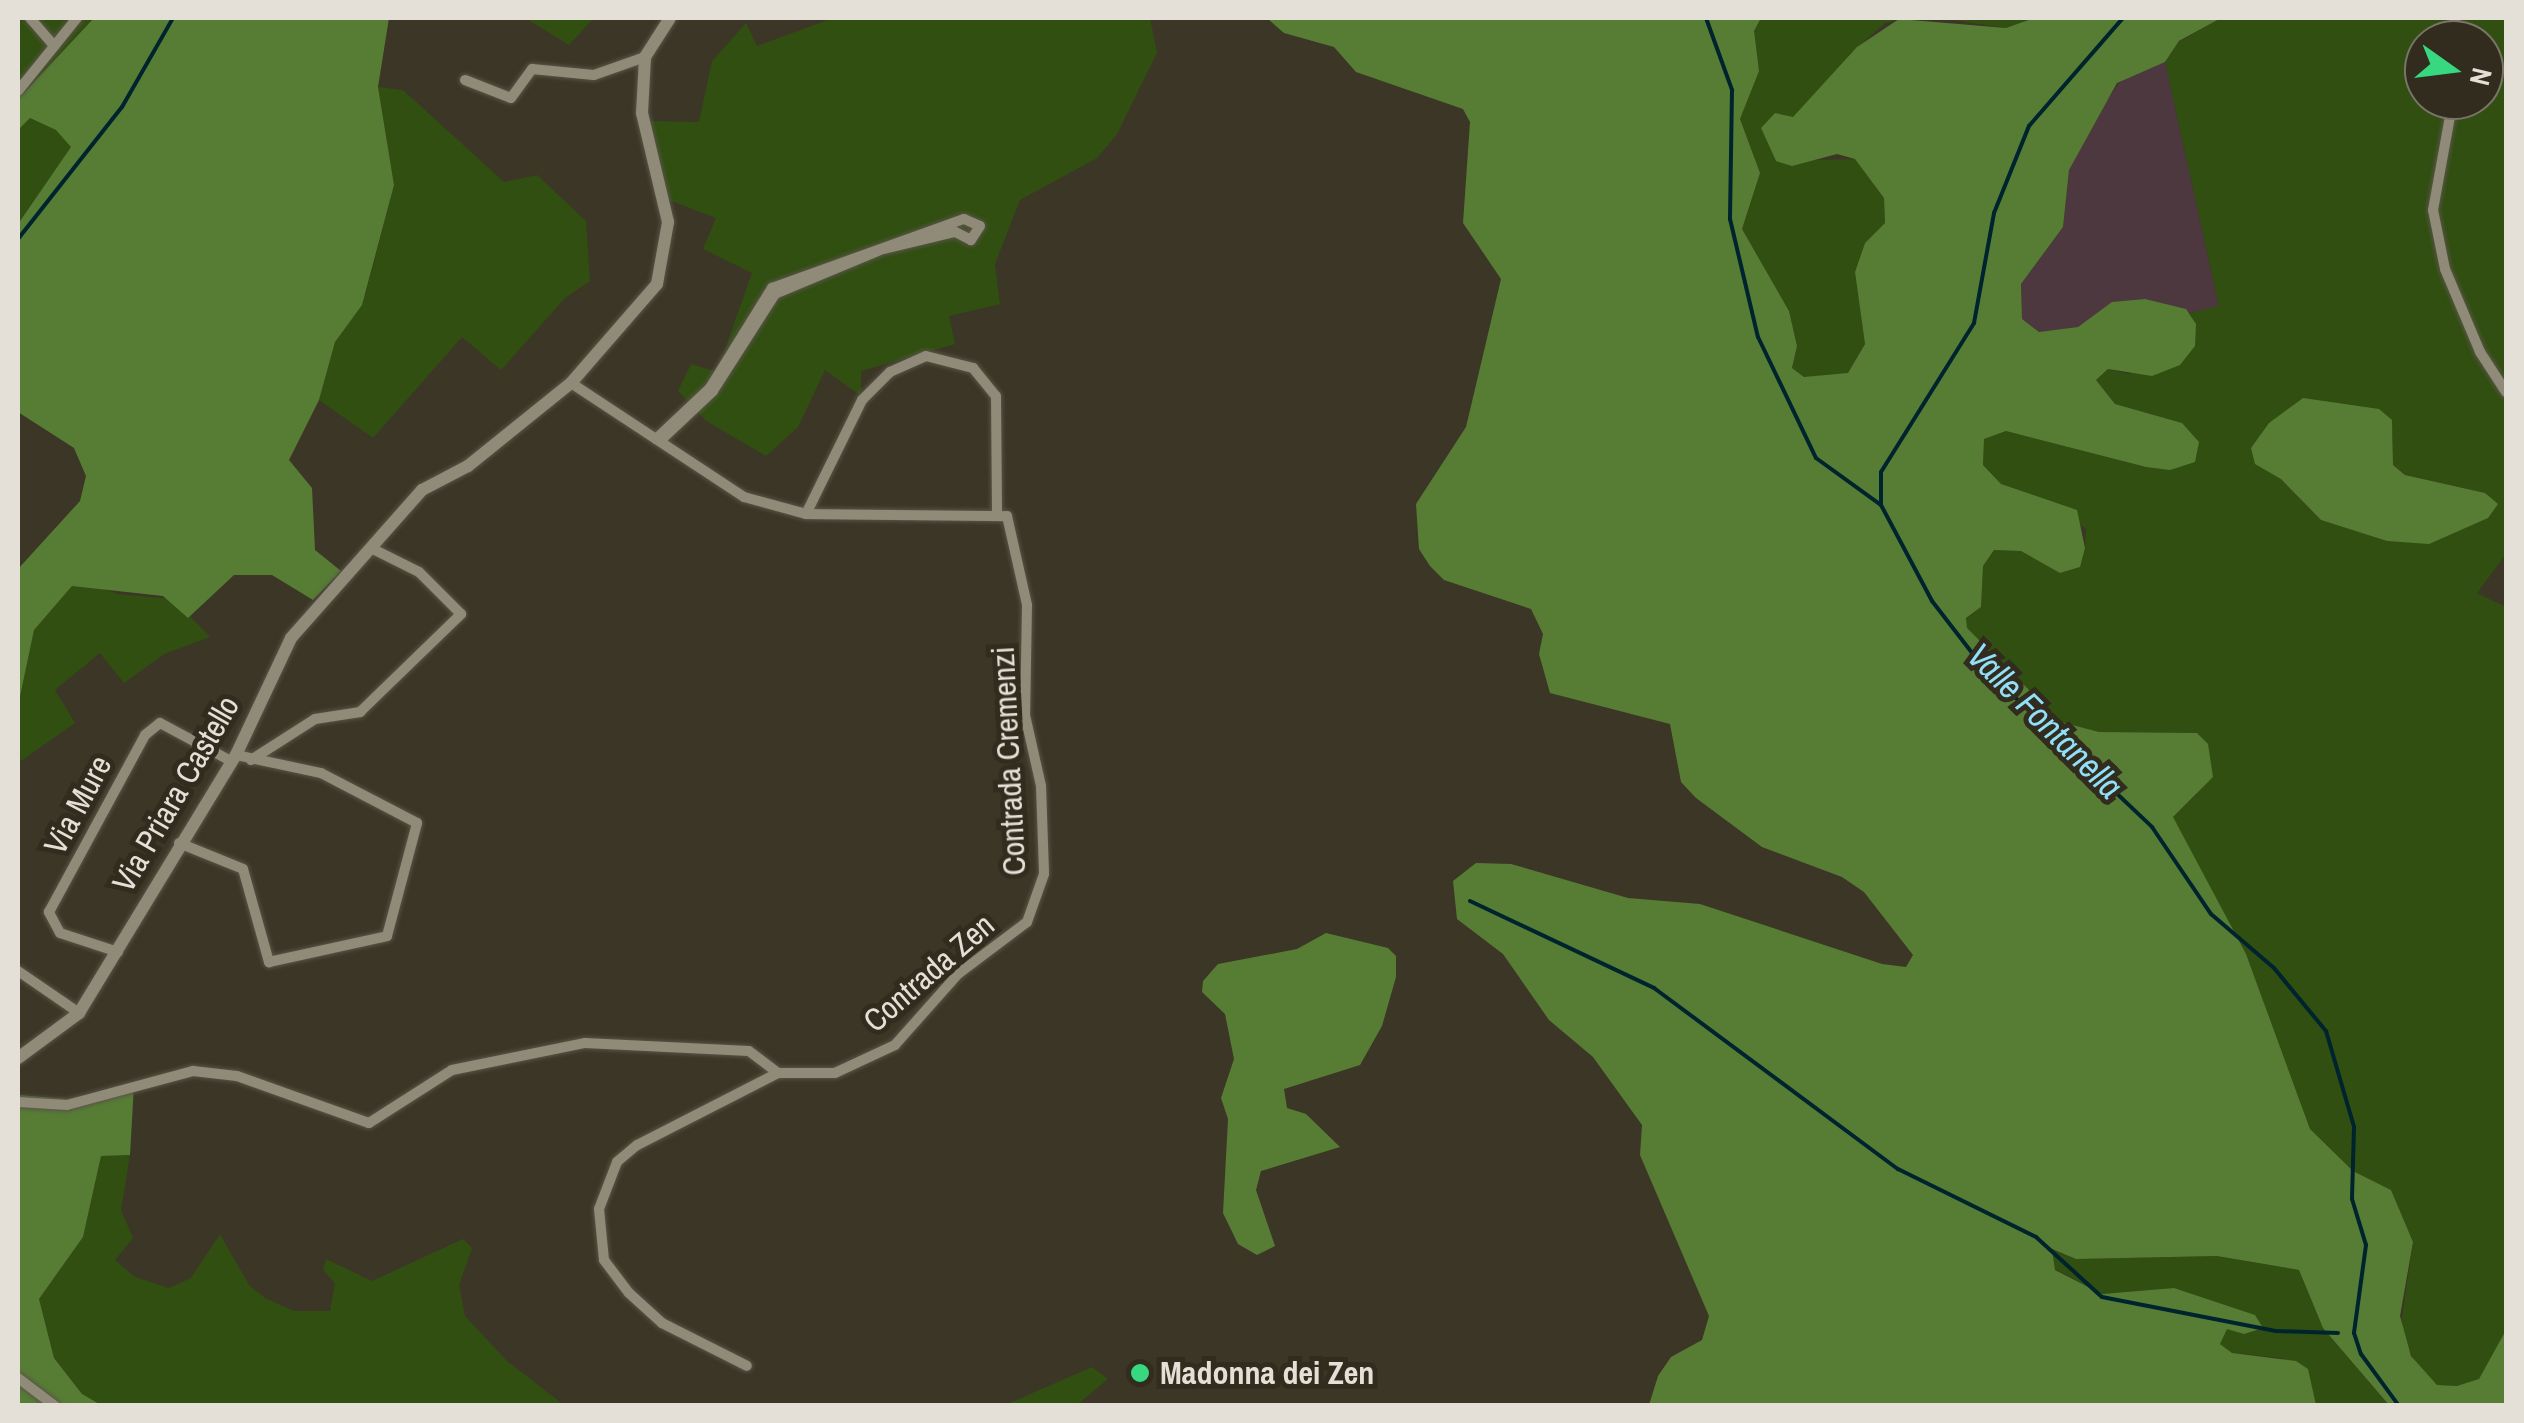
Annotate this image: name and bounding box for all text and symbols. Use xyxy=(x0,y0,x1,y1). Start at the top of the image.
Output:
north arrow xyxy=(2404,20,2504,120)
text: N xyxy=(2461,64,2502,89)
water label: Valle Fontanella xyxy=(1959,635,2131,807)
street label: Contrada Cremenzi xyxy=(984,646,1034,876)
street label: Via Priara Castello xyxy=(104,689,248,899)
street label: Via Mure xyxy=(36,749,120,861)
street label: Contrada Zen xyxy=(856,906,1002,1040)
place label: Madonna dei Zen xyxy=(1160,1354,1374,1392)
marker: Madonna dei Zen xyxy=(1129,1362,1151,1384)

